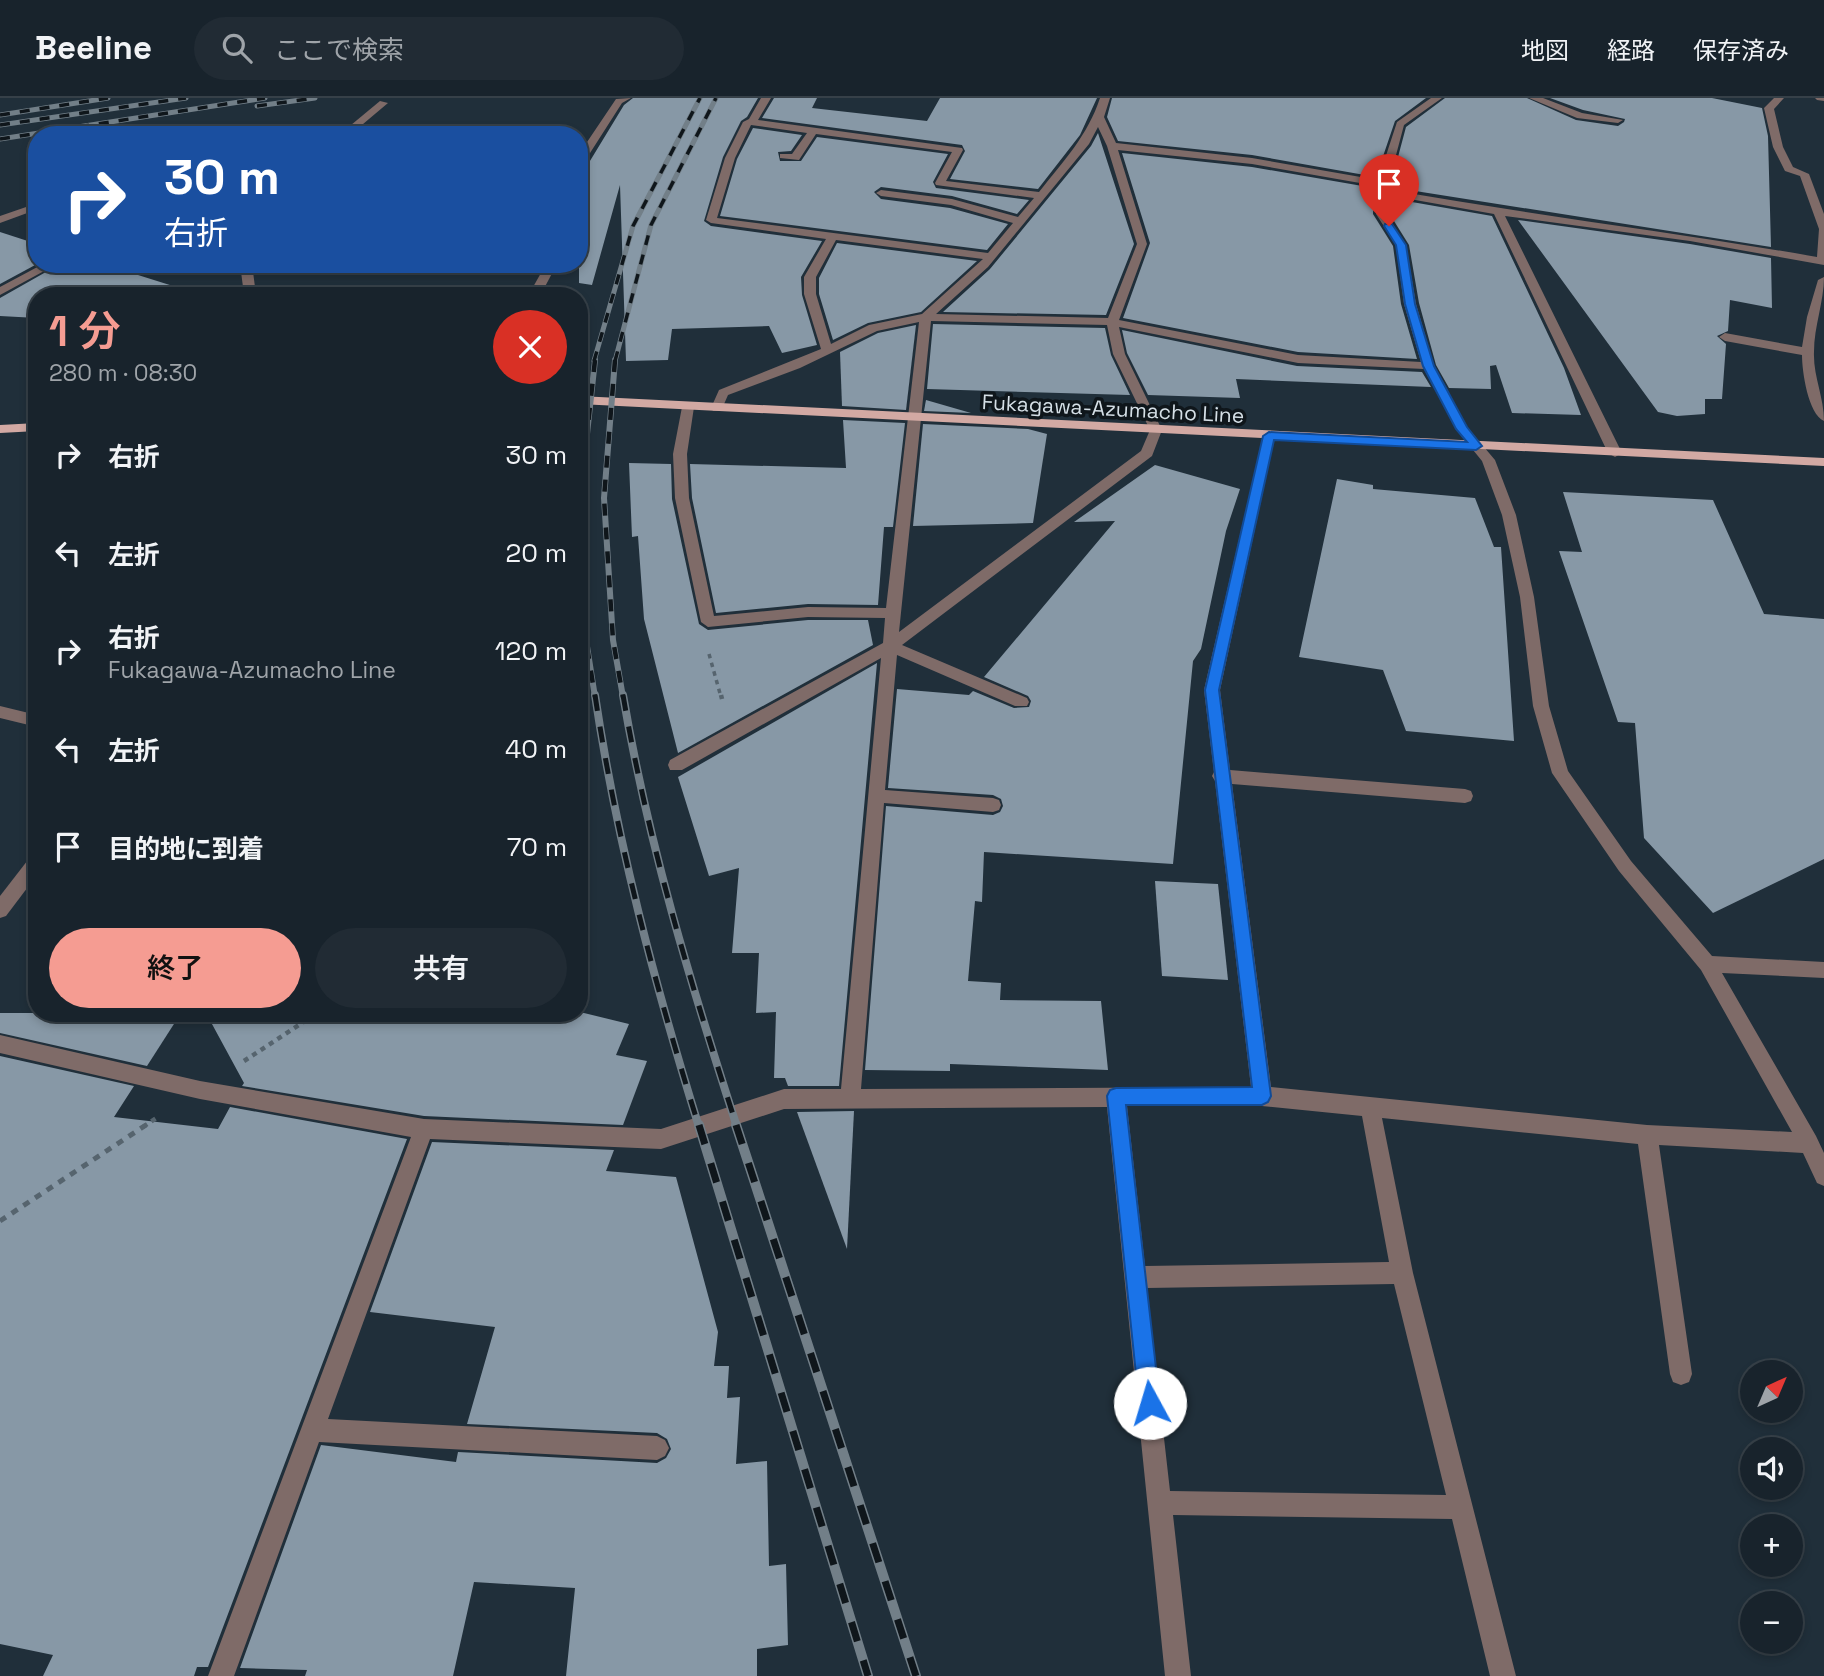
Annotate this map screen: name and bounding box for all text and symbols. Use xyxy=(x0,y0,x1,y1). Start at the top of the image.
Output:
search box xyxy=(194,17,684,80)
text: Beeline xyxy=(35,27,152,69)
icon: search xyxy=(218,29,256,67)
text: ここで検索 xyxy=(274,33,404,67)
text: 地図 xyxy=(1521,35,1569,66)
text: 経路 xyxy=(1607,35,1655,66)
text: 保存済み xyxy=(1693,35,1789,66)
text: 30 m xyxy=(164,146,280,208)
icon: right xyxy=(49,154,140,245)
pin xyxy=(1359,154,1419,226)
icon: arrive xyxy=(1370,165,1408,203)
text: 右折 xyxy=(164,213,228,253)
text: 1 分 xyxy=(49,305,121,358)
button: close xyxy=(493,310,567,384)
text: 280 m · 08:30 xyxy=(49,358,197,388)
street label: Fukagawa-Azumacho Line xyxy=(981,388,1245,429)
icon: right xyxy=(49,436,87,474)
text: 30 m xyxy=(506,438,567,472)
text: 右折 xyxy=(108,440,160,474)
icon: left xyxy=(49,534,87,572)
text: 20 m xyxy=(506,536,567,570)
text: 左折 xyxy=(108,538,160,572)
text: 右折 xyxy=(108,621,160,655)
icon: right xyxy=(49,632,87,670)
text: 120 m xyxy=(495,634,567,668)
text: Fukagawa-Azumacho Line xyxy=(108,655,396,685)
icon: left xyxy=(49,730,87,768)
text: 40 m xyxy=(505,732,567,766)
text: 左折 xyxy=(108,734,160,768)
icon: arrive xyxy=(49,828,87,866)
text: 70 m xyxy=(507,830,567,864)
text: 目的地に到着 xyxy=(108,832,264,866)
button: 終了 xyxy=(49,928,301,1008)
button: 共有 xyxy=(315,928,567,1008)
north arrow xyxy=(1740,1360,1802,1423)
map controls xyxy=(1740,1360,1803,1654)
position arrow xyxy=(1113,1366,1187,1440)
button: sound xyxy=(1740,1437,1803,1500)
button: + xyxy=(1740,1514,1803,1577)
button: − xyxy=(1740,1591,1803,1654)

